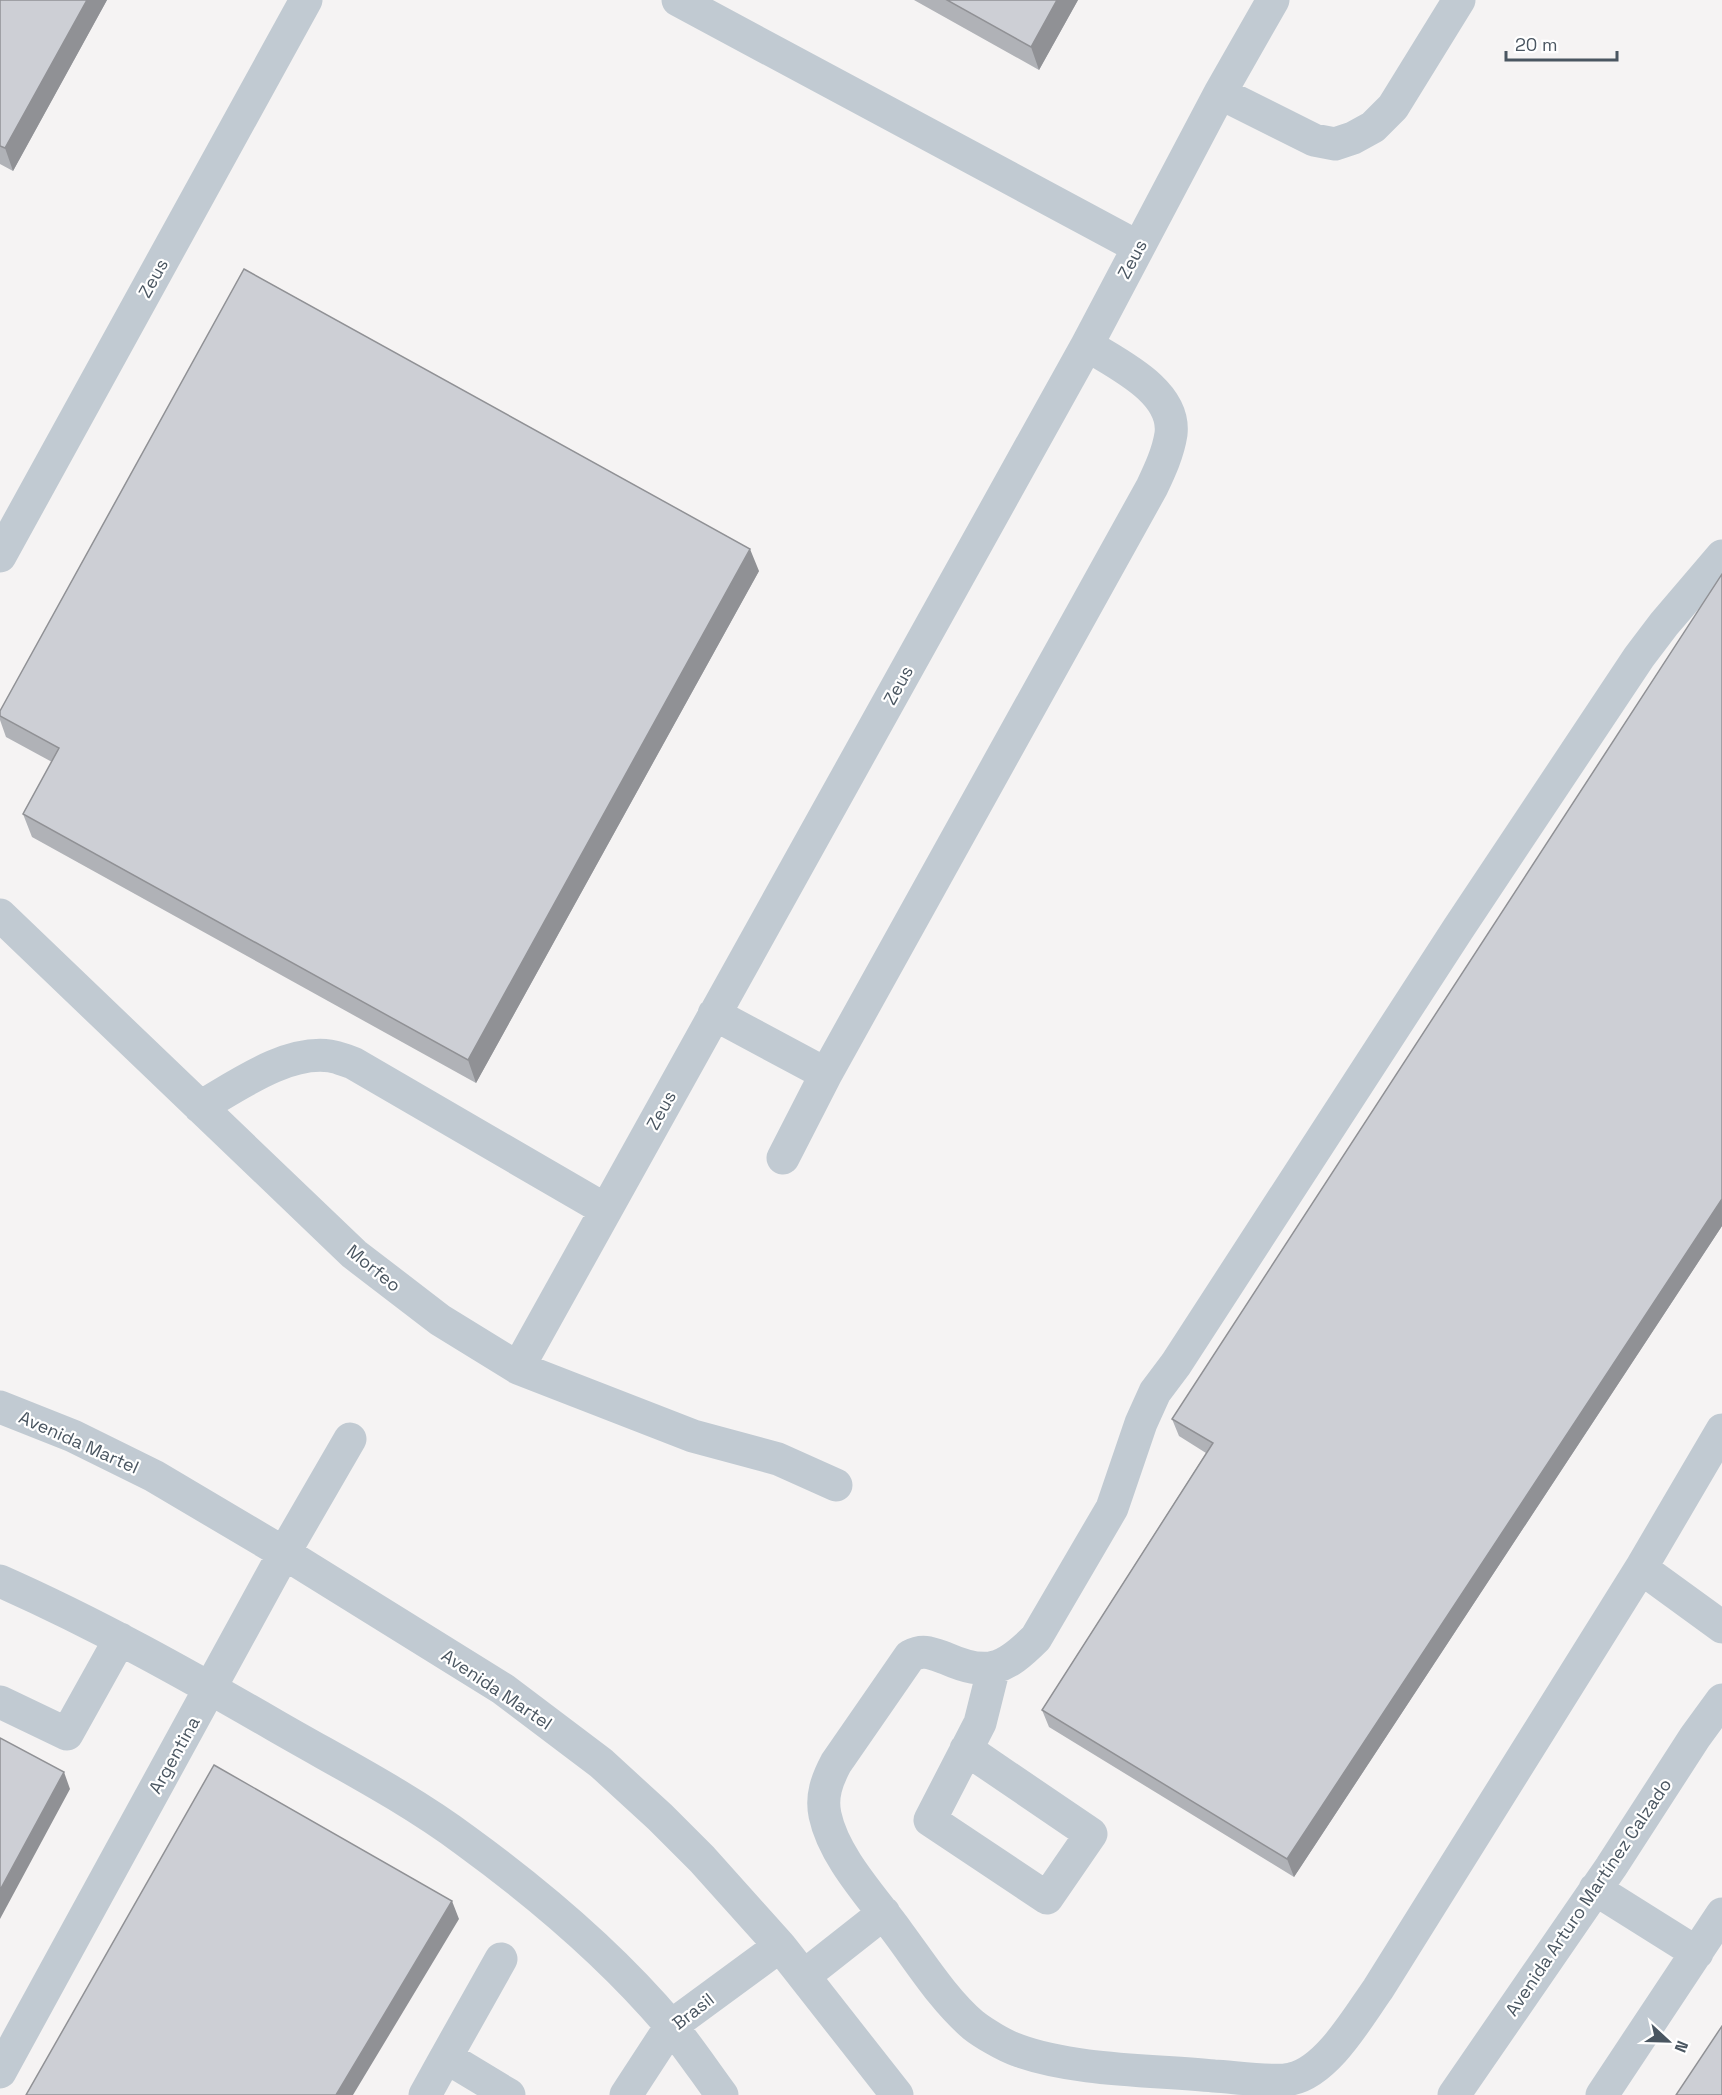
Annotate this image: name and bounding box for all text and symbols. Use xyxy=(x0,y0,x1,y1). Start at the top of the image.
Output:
scale bar xyxy=(1506,24,1617,62)
text: 20 m xyxy=(1515,33,1558,56)
street label: Zeus xyxy=(1112,235,1152,283)
street label: Zeus xyxy=(133,254,173,302)
street label: Zeus xyxy=(878,661,918,709)
street label: Zeus xyxy=(641,1086,681,1134)
street label: Morfeo xyxy=(342,1239,406,1297)
street label: Avenida Martel xyxy=(16,1405,142,1479)
street label: Avenida Martel xyxy=(437,1643,557,1735)
street label: Argentina xyxy=(143,1712,205,1798)
street label: Avenida Arturo Martínez Calzado xyxy=(1500,1774,1676,2020)
street label: Brasil xyxy=(667,1987,719,2035)
north arrow xyxy=(1638,2011,1698,2071)
text: N xyxy=(1670,2038,1693,2055)

